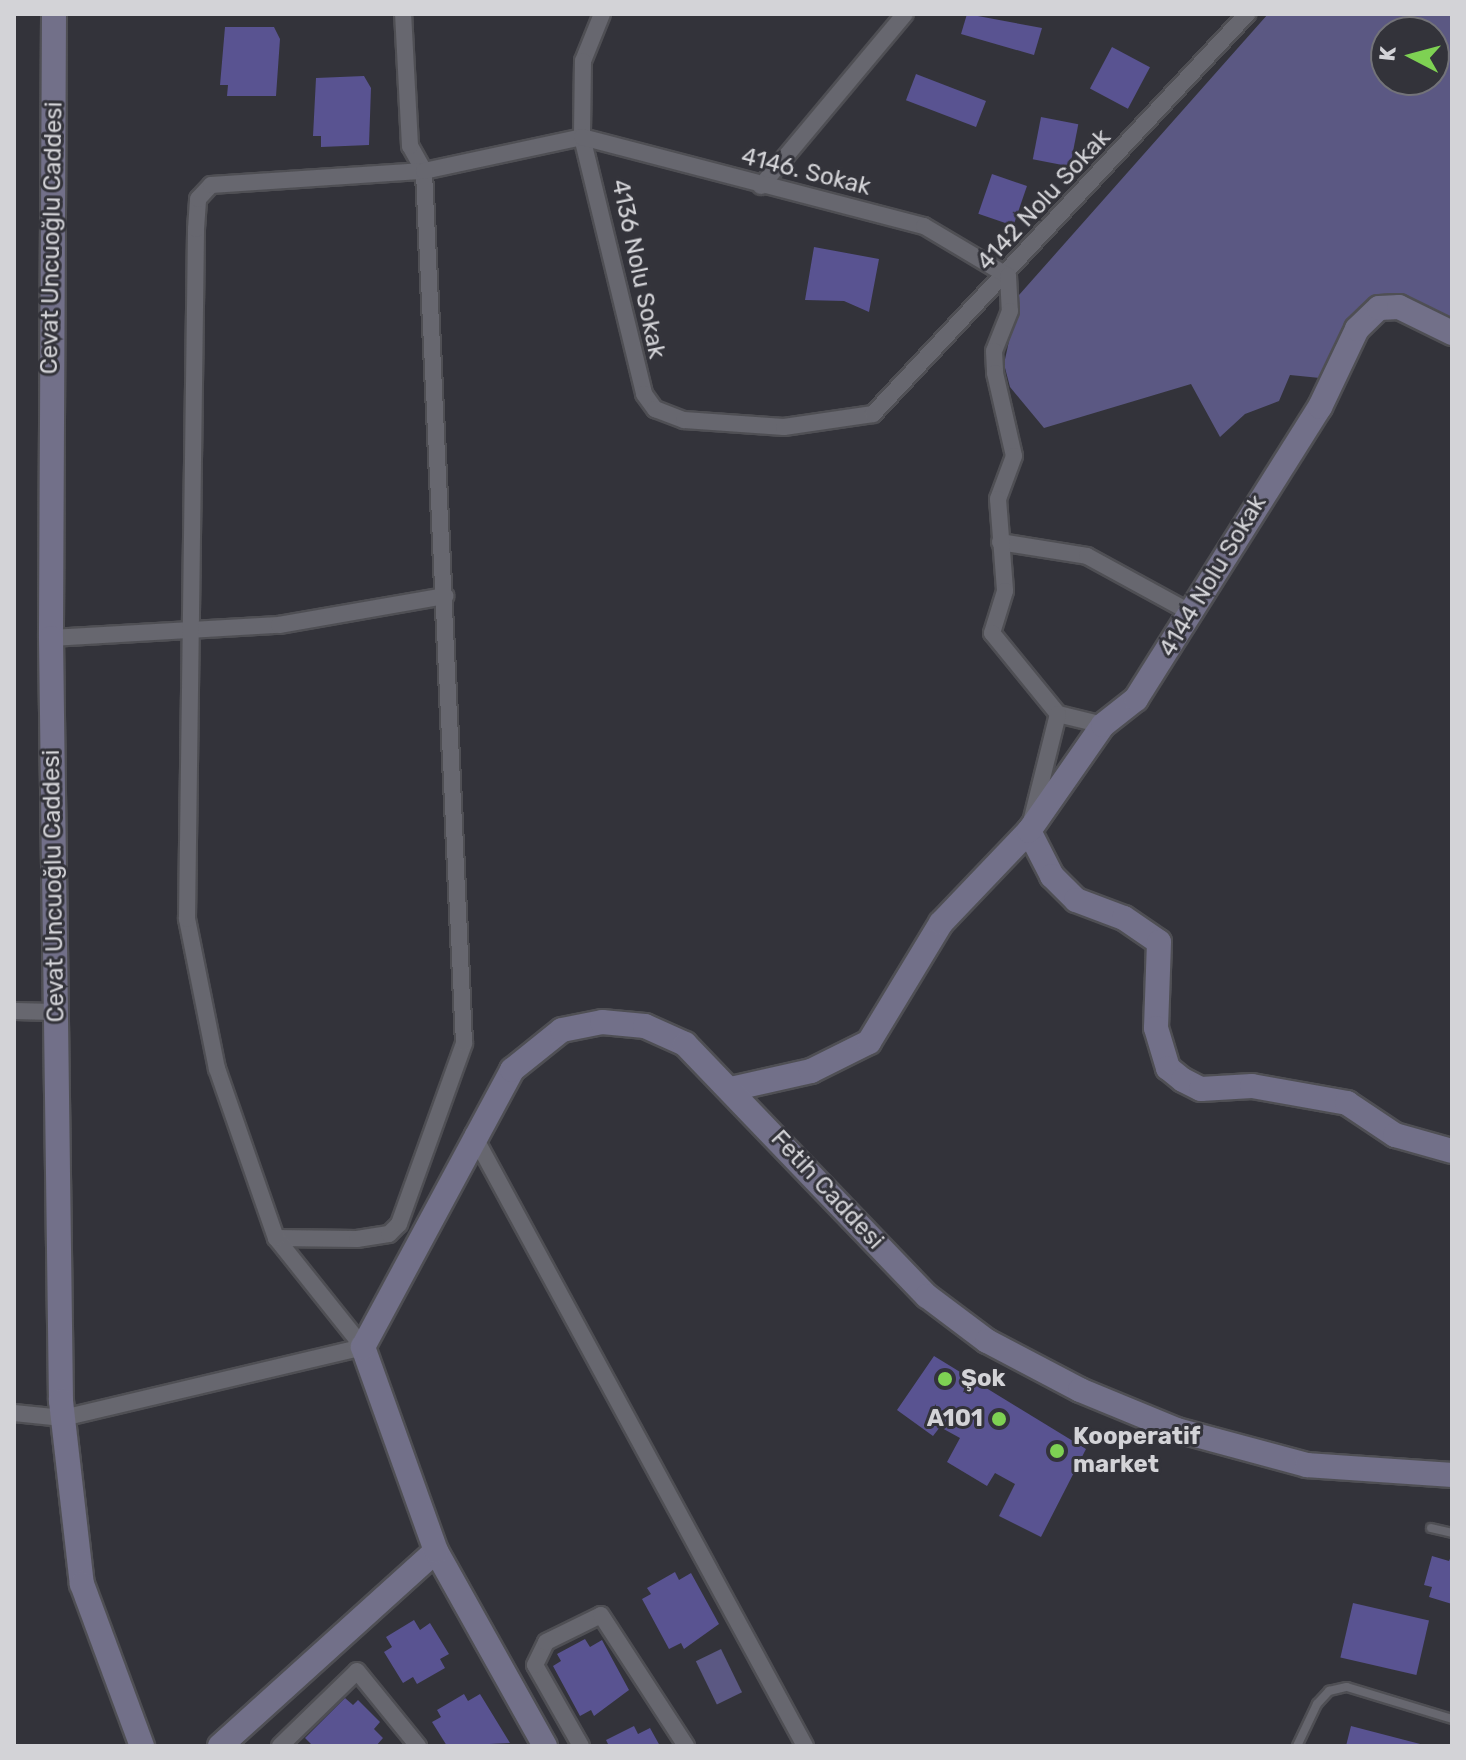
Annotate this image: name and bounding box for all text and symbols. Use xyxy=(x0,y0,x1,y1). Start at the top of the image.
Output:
north arrow xyxy=(1370,16,1450,96)
text: K xyxy=(1373,45,1402,62)
street label: Cevat Uncuoğlu Caddesi xyxy=(35,101,69,375)
street label: 4142 Nolu Sokak xyxy=(971,123,1117,277)
street label: 4146. Sokak xyxy=(738,142,874,202)
street label: 4136 Nolu Sokak xyxy=(605,177,671,361)
street label: 4144 Nolu Sokak xyxy=(1153,490,1273,662)
street label: Cevat Uncuoğlu Caddesi xyxy=(37,749,71,1023)
street label: Fetih Caddesi xyxy=(765,1125,889,1255)
place label: Şok xyxy=(961,1365,1006,1393)
marker: Şok xyxy=(936,1370,954,1388)
place label: A101 xyxy=(927,1405,983,1433)
marker: A101 xyxy=(990,1410,1008,1428)
place label: Kooperatif market xyxy=(1073,1423,1200,1479)
marker: Kooperatif market xyxy=(1048,1442,1066,1460)

